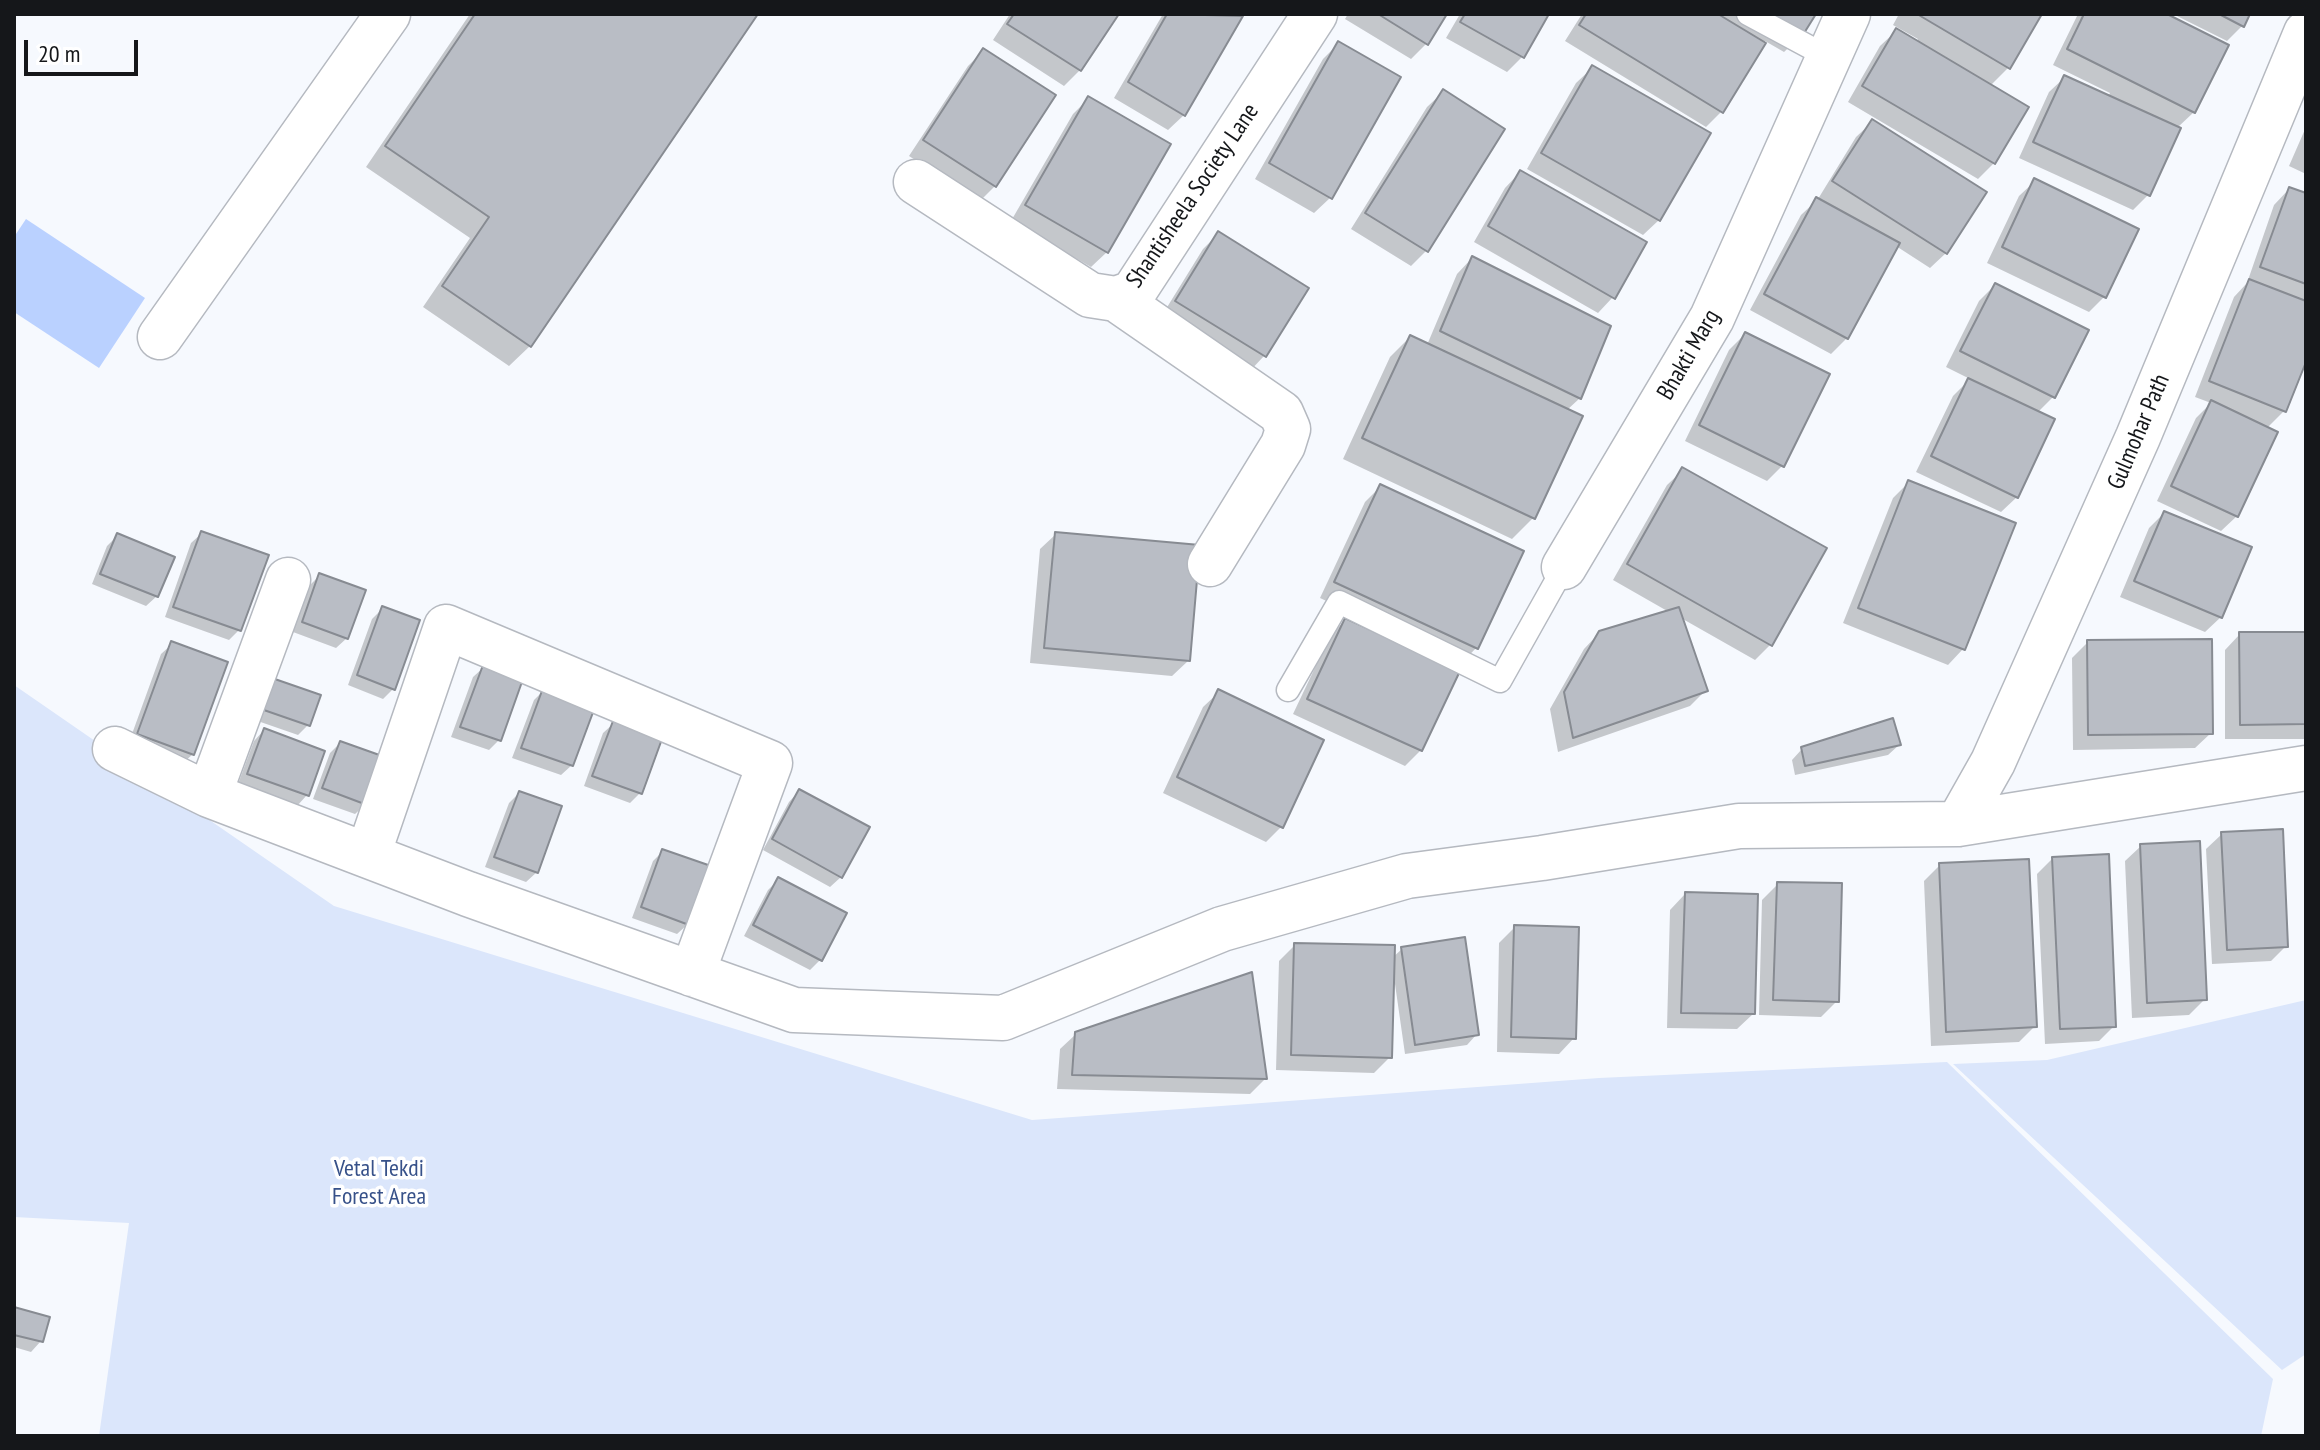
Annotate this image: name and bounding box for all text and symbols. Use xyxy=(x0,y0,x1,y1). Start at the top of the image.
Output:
scale bar xyxy=(28,24,142,74)
text: 20 m xyxy=(38,38,80,69)
street label: Shantisheela Society Lane xyxy=(1121,98,1265,294)
street label: Bhakti Marg xyxy=(1652,305,1726,405)
street label: Gulmohar Path xyxy=(2102,370,2176,494)
park label: Vetal Tekdi Forest Area xyxy=(332,1155,426,1211)

